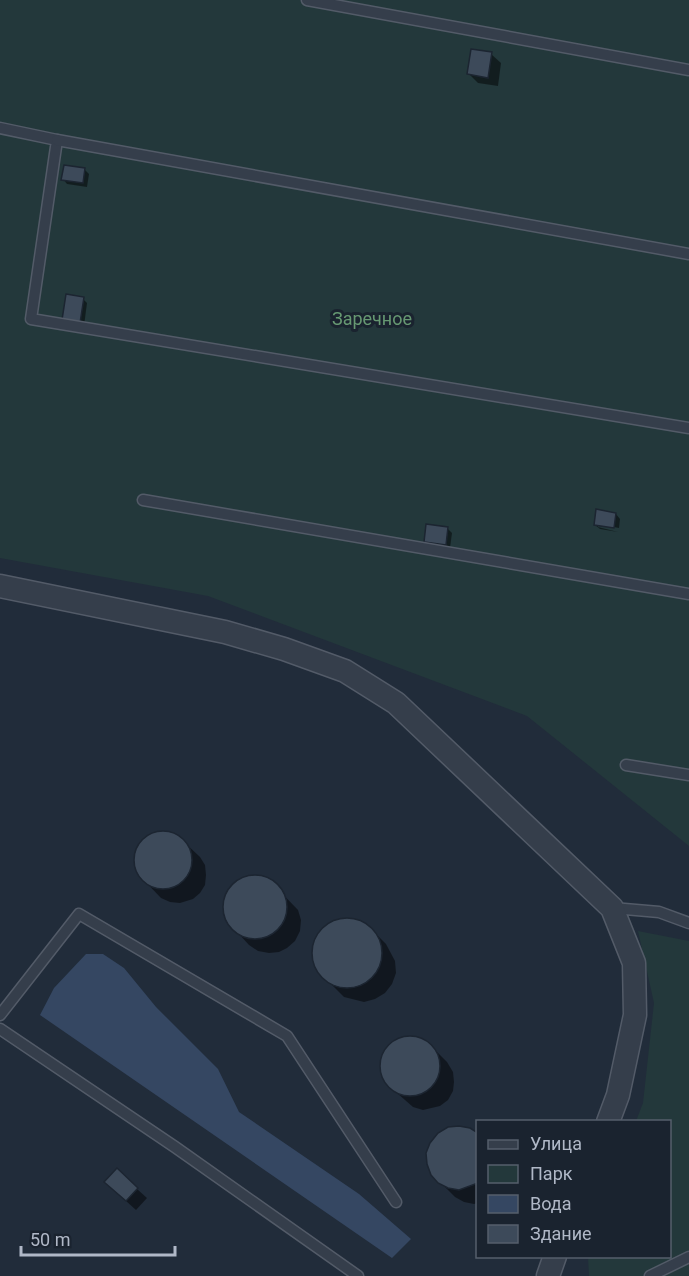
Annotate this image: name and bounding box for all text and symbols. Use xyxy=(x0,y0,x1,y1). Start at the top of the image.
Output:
park label: Заречное xyxy=(332,308,412,329)
legend xyxy=(476,1120,671,1258)
text: Улица xyxy=(530,1133,582,1154)
text: Парк xyxy=(530,1163,573,1184)
text: Вода xyxy=(530,1193,572,1214)
scale bar xyxy=(21,1219,176,1257)
text: Здание xyxy=(530,1223,592,1244)
text: 50 m xyxy=(30,1229,70,1250)

